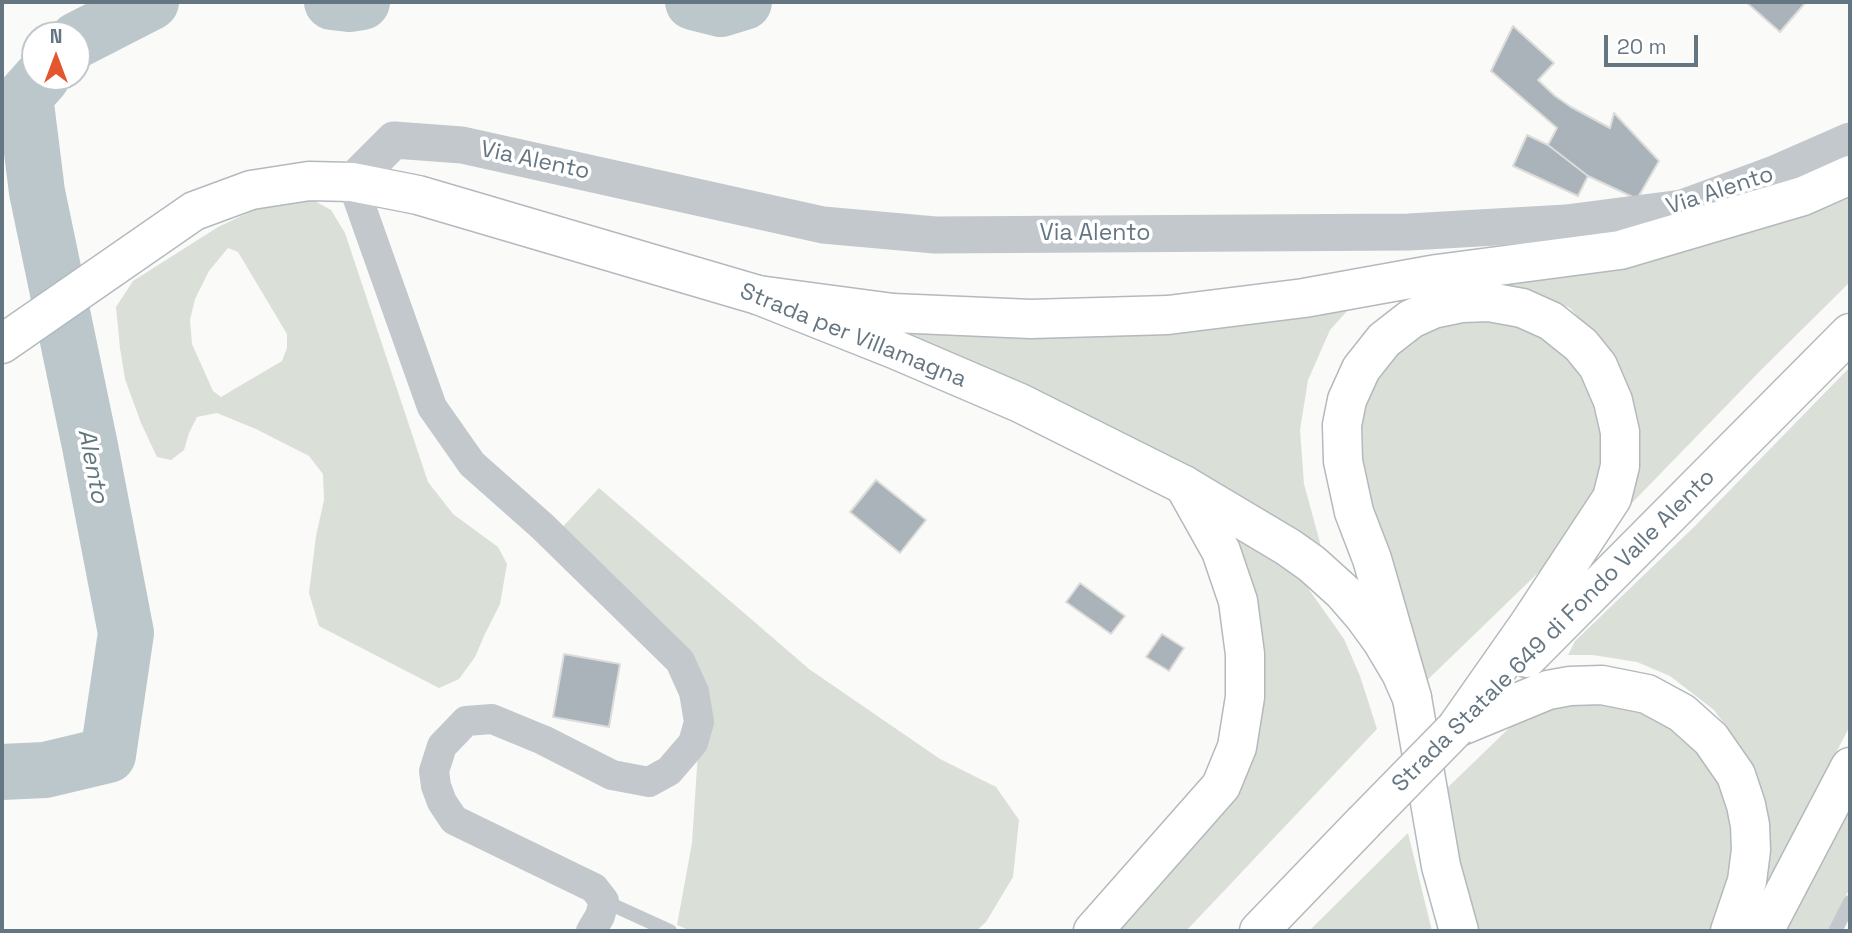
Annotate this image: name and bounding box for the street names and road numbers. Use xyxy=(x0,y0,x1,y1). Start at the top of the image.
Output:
street label: Via Alento xyxy=(478,136,592,186)
street label: Via Alento xyxy=(1663,161,1777,221)
street label: Via Alento xyxy=(1040,220,1150,248)
street label: Strada per Villamagna xyxy=(736,278,970,394)
street label: Strada Statale 649 di Fondo Valle Alento xyxy=(1387,464,1721,798)

